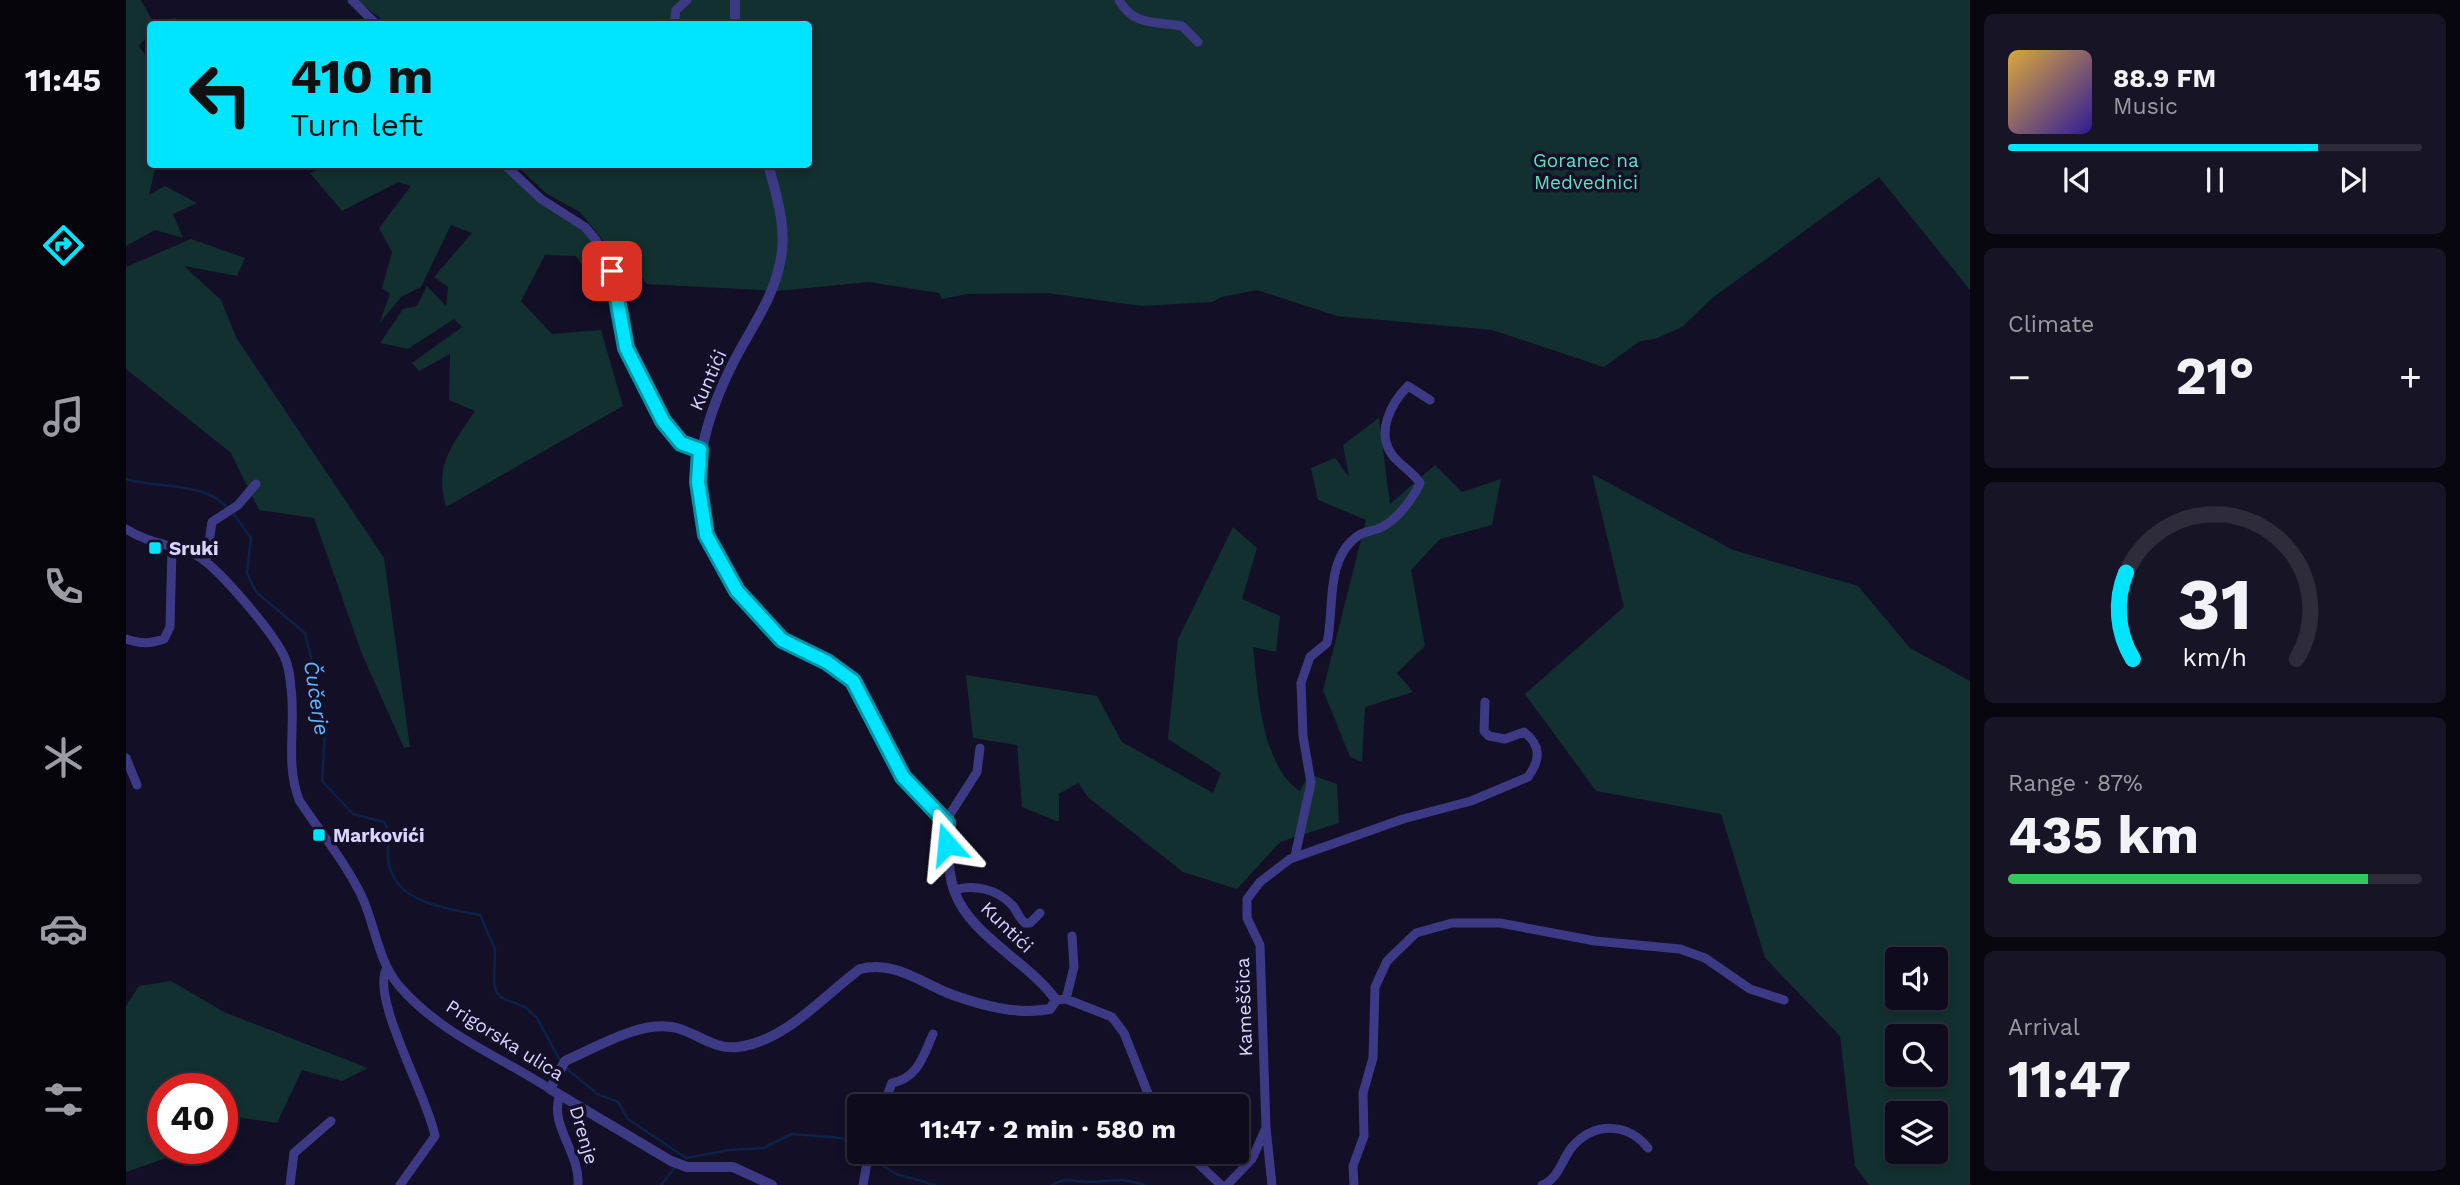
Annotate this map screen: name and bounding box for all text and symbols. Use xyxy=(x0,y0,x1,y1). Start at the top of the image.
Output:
text: 410 m xyxy=(290,47,433,105)
icon: left xyxy=(175,49,266,140)
text: 11:45 xyxy=(25,61,101,99)
text: 88.9 FM xyxy=(2113,63,2216,93)
text: Music xyxy=(2113,93,2178,120)
text: Turn left xyxy=(290,106,423,144)
park label: Goranec na Medvednici xyxy=(1533,149,1639,194)
icon: previous xyxy=(2058,161,2096,199)
icon: pause xyxy=(2196,161,2234,199)
icon: next xyxy=(2334,161,2372,199)
icon: directions xyxy=(39,221,88,270)
pin xyxy=(582,241,642,301)
icon: arrive xyxy=(593,252,631,290)
text: Climate xyxy=(2008,311,2094,338)
street label: Kuntići xyxy=(684,346,732,414)
text: 21° xyxy=(2175,346,2255,407)
text: − xyxy=(2008,355,2031,399)
text: + xyxy=(2399,355,2422,399)
icon: music xyxy=(39,392,88,441)
place label: Sruki xyxy=(169,537,219,560)
marker: Sruki xyxy=(147,540,163,556)
text: 31 xyxy=(2178,561,2252,647)
icon: phone xyxy=(39,562,88,611)
text: km/h xyxy=(2183,642,2247,671)
water label: Čučerje xyxy=(299,659,335,737)
icon: climate xyxy=(39,733,88,782)
text: Range · 87% xyxy=(2008,770,2143,797)
text: 435 km xyxy=(2008,805,2199,866)
position arrow xyxy=(910,807,984,881)
place label: Markovići xyxy=(333,824,424,847)
marker: Markovići xyxy=(311,827,327,843)
street label: Kuntići xyxy=(976,896,1038,958)
icon: car xyxy=(39,904,88,953)
map controls xyxy=(1885,947,1948,1164)
button: sound xyxy=(1885,947,1948,1010)
street label: Kameščica xyxy=(1231,957,1257,1057)
street label: Prigorska ulica xyxy=(442,995,568,1086)
text: Arrival xyxy=(2008,1014,2080,1041)
button: search xyxy=(1885,1024,1948,1087)
text: 11:47 xyxy=(2008,1049,2131,1110)
speed limit sign: 40 xyxy=(147,1073,238,1164)
icon: filters xyxy=(39,1075,88,1124)
button: layers xyxy=(1885,1101,1948,1164)
street label: Drenje xyxy=(565,1103,603,1167)
text: 11:47 · 2 min · 580 m xyxy=(920,1114,1176,1144)

